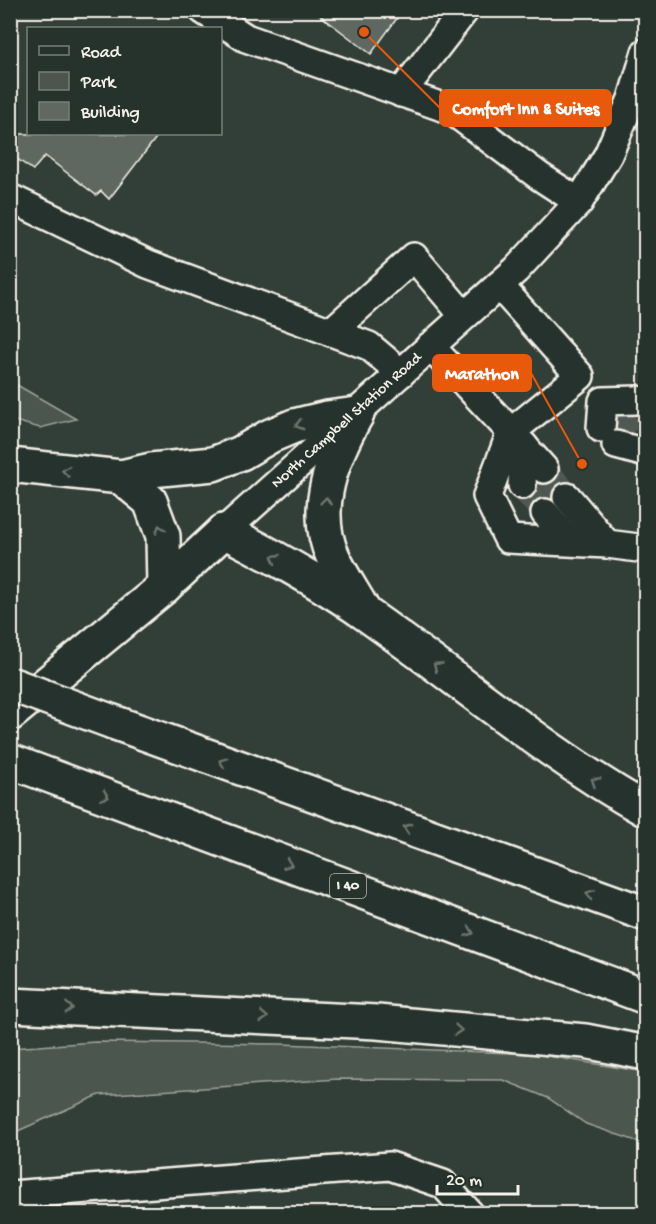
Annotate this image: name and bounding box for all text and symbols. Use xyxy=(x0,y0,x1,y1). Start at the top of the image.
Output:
legend xyxy=(27,27,222,135)
text: Road xyxy=(81,43,122,64)
text: Park xyxy=(80,73,117,94)
callout: Comfort Inn & Suites xyxy=(440,90,611,126)
text: Comfort Inn & Suites xyxy=(452,100,601,121)
text: Building xyxy=(80,103,140,124)
street label: North Campbell Station Road xyxy=(268,348,427,493)
callout: Marathon xyxy=(433,355,531,391)
text: Marathon xyxy=(445,365,519,386)
one-way arrow xyxy=(295,418,305,430)
one-way arrow xyxy=(61,465,70,478)
one-way arrow xyxy=(319,496,332,505)
one-way arrow xyxy=(155,524,167,535)
one-way arrow xyxy=(271,554,281,565)
one-way arrow xyxy=(433,662,444,673)
one-way arrow xyxy=(219,757,230,769)
one-way arrow xyxy=(591,776,601,788)
one-way arrow xyxy=(99,788,110,801)
one-way arrow xyxy=(402,823,413,835)
one-way arrow xyxy=(282,856,292,869)
road number: I 40 xyxy=(330,874,366,898)
one-way arrow xyxy=(586,889,597,901)
one-way arrow xyxy=(464,924,475,937)
one-way arrow xyxy=(64,1001,73,1014)
one-way arrow xyxy=(259,1010,268,1023)
one-way arrow xyxy=(454,1023,463,1036)
scale bar xyxy=(437,1158,518,1196)
text: 20 m xyxy=(446,1171,482,1192)

